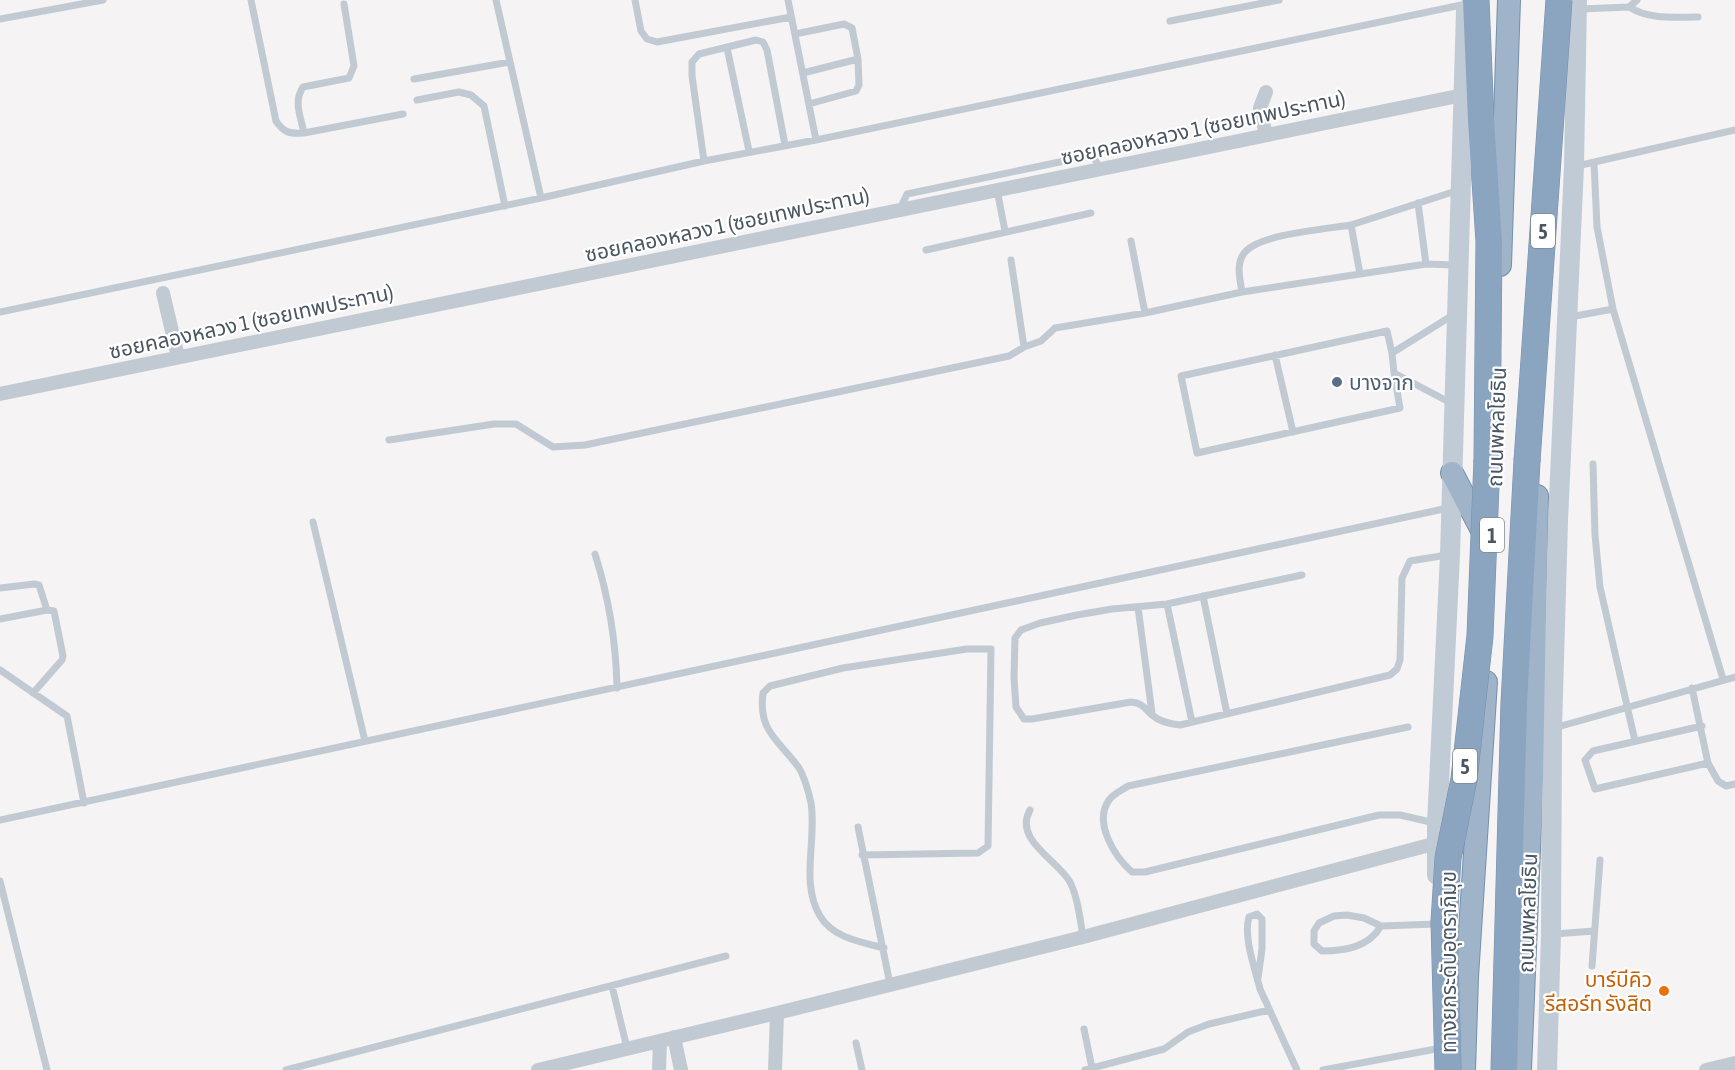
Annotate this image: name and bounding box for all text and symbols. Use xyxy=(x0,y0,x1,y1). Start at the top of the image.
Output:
street label: ซอยคลองหลวง 1 (ซอยเทพประทาน) xyxy=(1059,85,1347,169)
street label: ซอยคลองหลวง 1 (ซอยเทพประทาน) xyxy=(583,182,871,266)
road number: 5 xyxy=(1531,214,1555,248)
street label: ซอยคลองหลวง 1 (ซอยเทพประทาน) xyxy=(107,279,395,363)
street label: ถนนพหลโยธิน xyxy=(1482,367,1510,487)
place label: บางจาก xyxy=(1349,370,1414,394)
marker: บางจาก xyxy=(1330,375,1344,389)
road number: 1 xyxy=(1480,518,1504,552)
road number: 5 xyxy=(1453,749,1477,783)
street label: ถนนพหลโยธิน xyxy=(1513,853,1541,973)
street label: ทางยกระดับอุตราภิมุข xyxy=(1436,871,1462,1053)
place label: บาร์บีคิว รีสอร์ท รังสิต xyxy=(1545,967,1652,1015)
marker: บาร์บีคิว รีสอร์ท รังสิต xyxy=(1657,984,1671,998)

